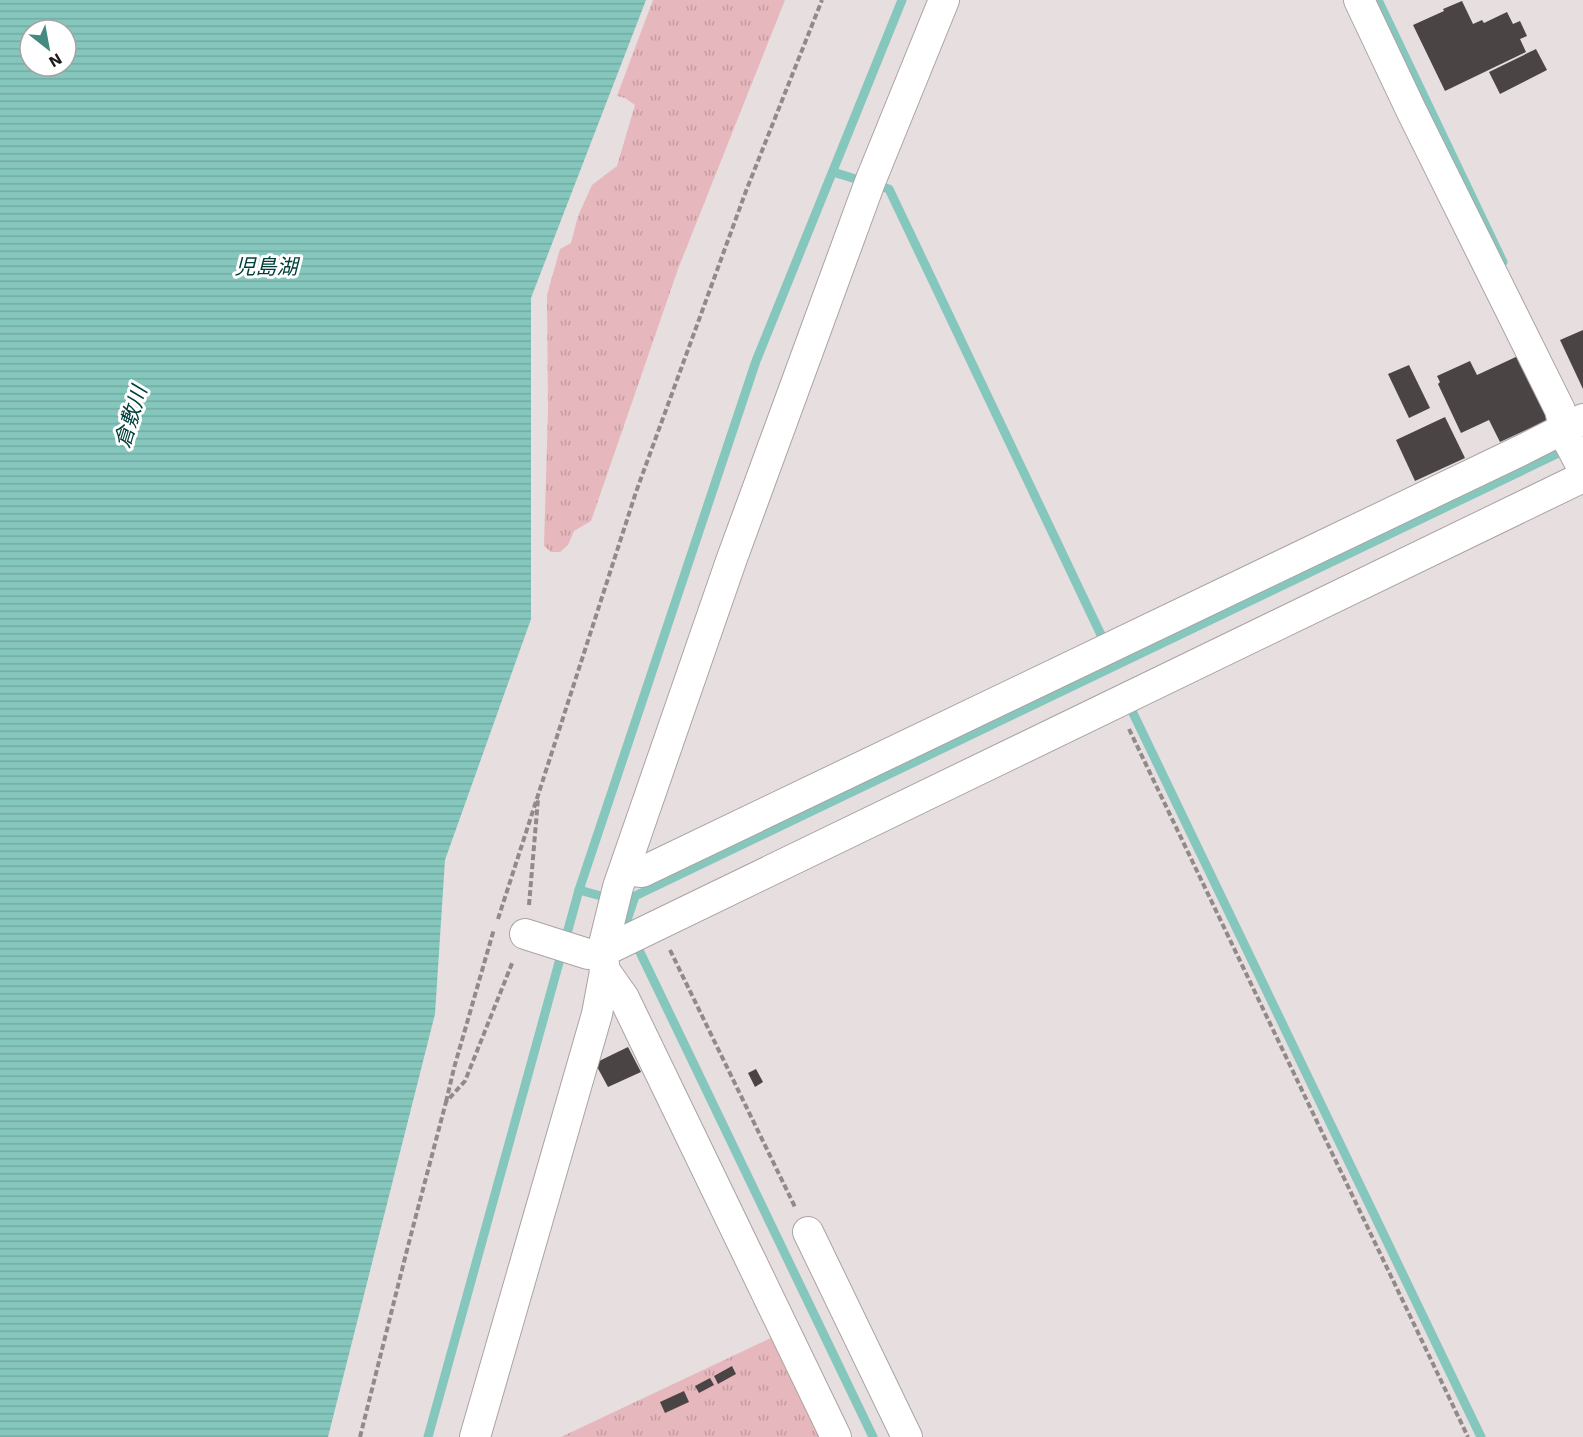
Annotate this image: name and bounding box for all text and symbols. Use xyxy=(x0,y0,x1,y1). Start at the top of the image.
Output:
north arrow xyxy=(18,18,78,78)
text: N xyxy=(45,49,65,72)
water label: 児島湖 xyxy=(235,254,300,279)
water label: 倉敷川 xyxy=(109,381,152,451)

